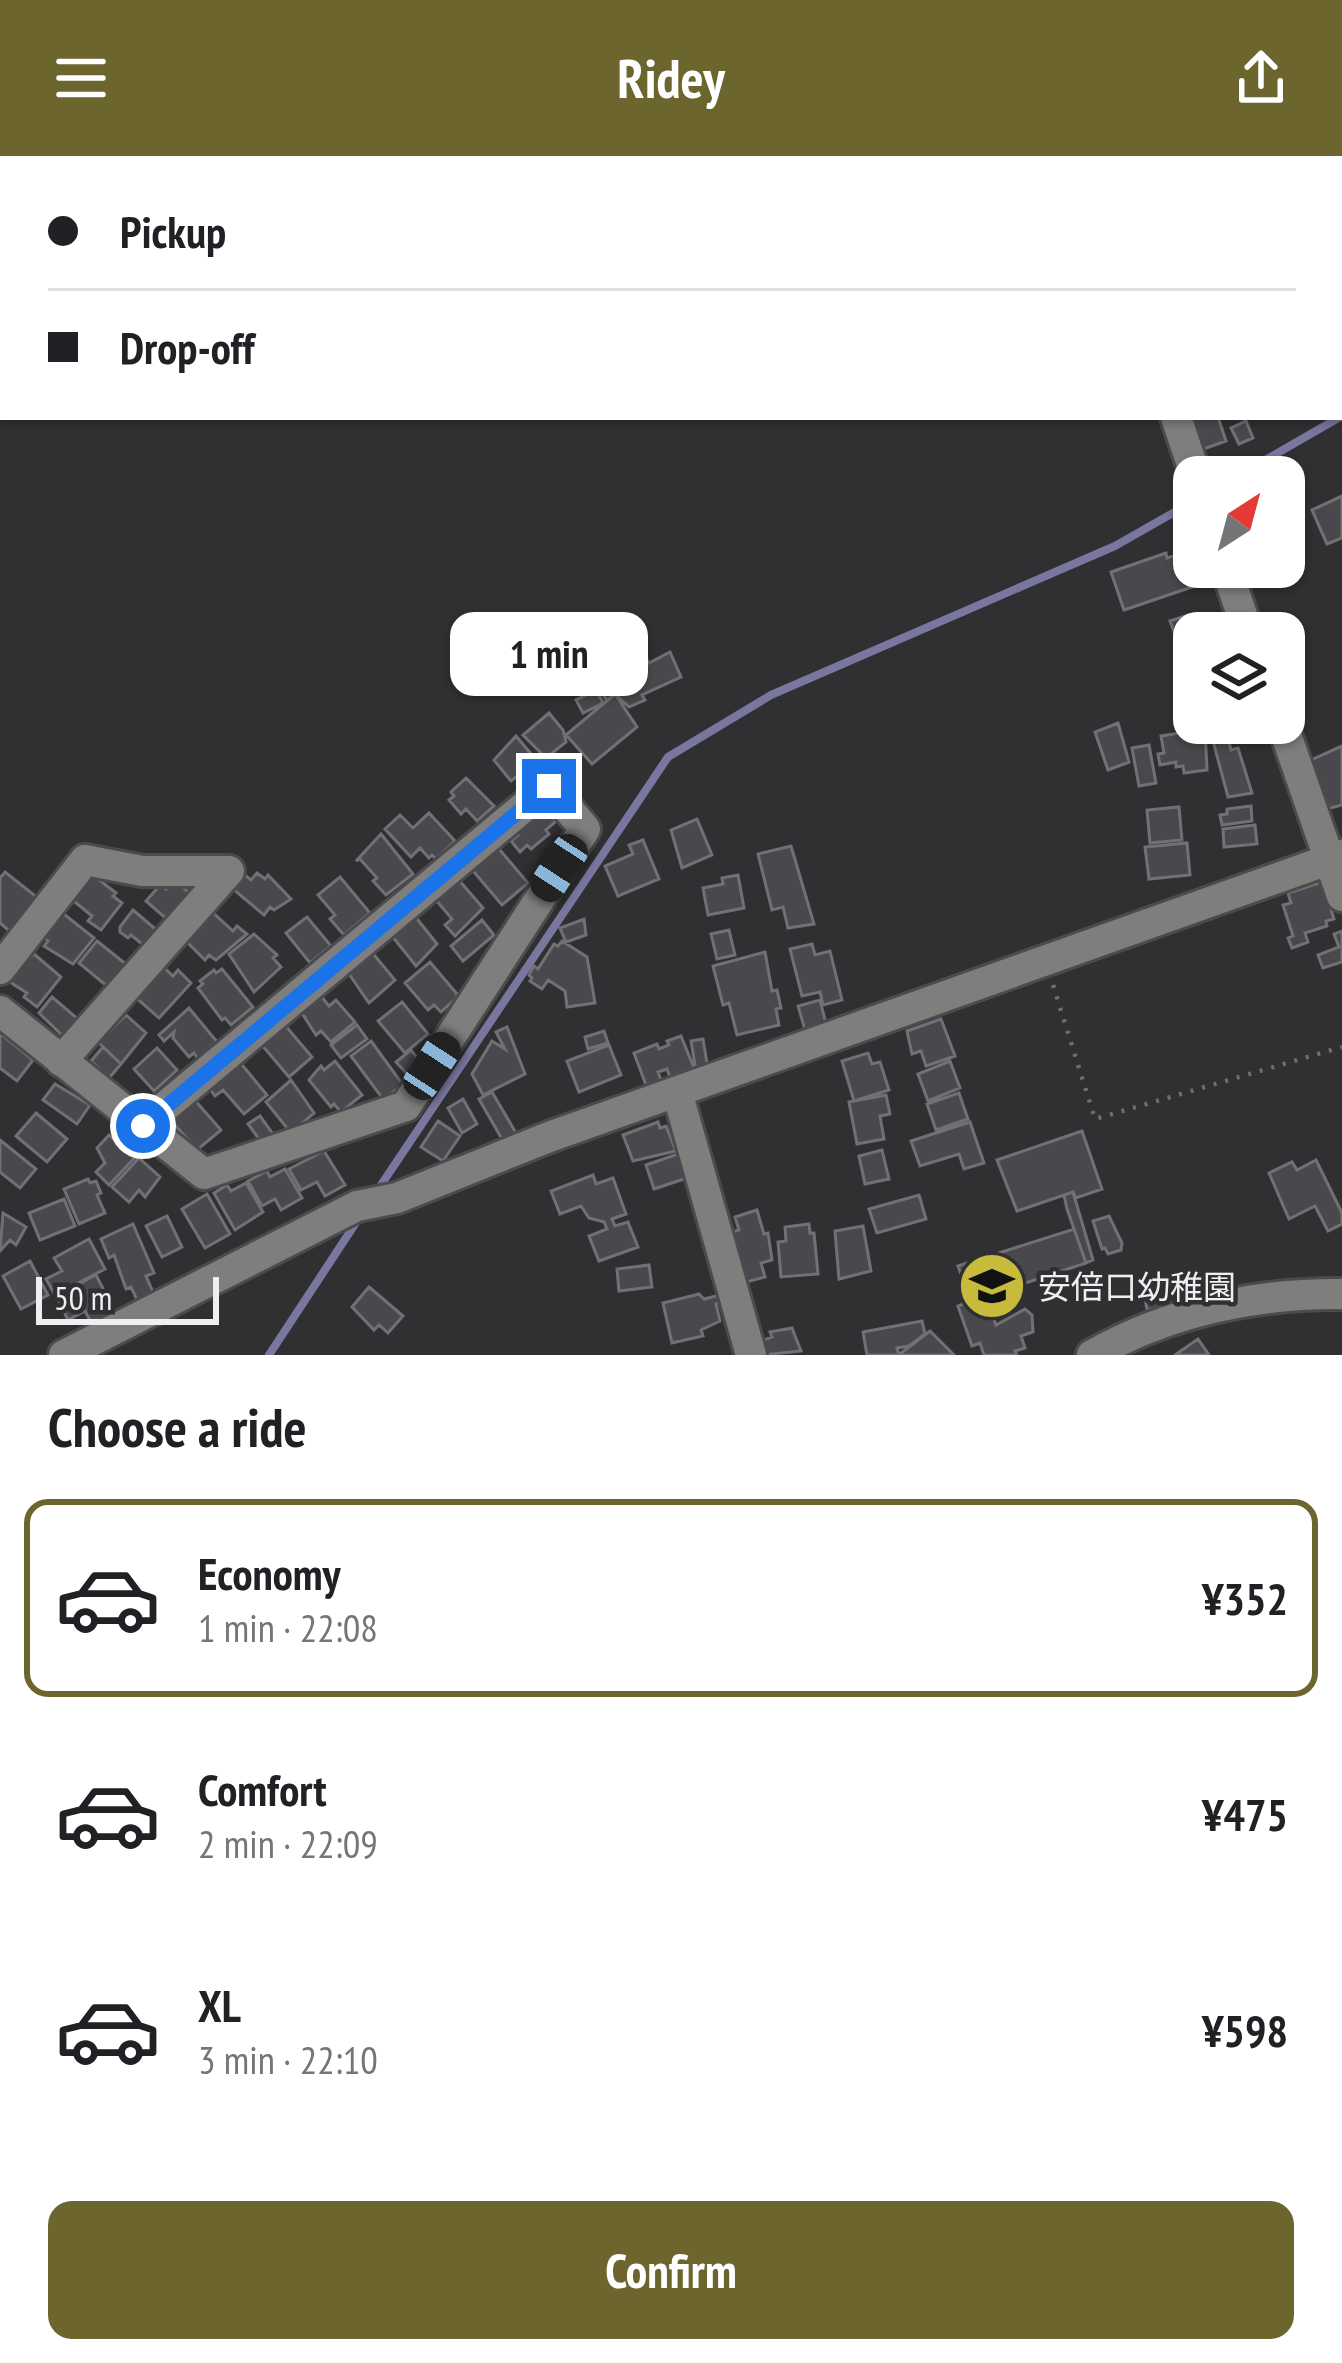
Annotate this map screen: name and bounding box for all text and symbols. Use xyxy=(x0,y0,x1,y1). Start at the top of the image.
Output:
text: Ridey xyxy=(617,43,725,113)
icon: menu xyxy=(48,45,114,111)
icon: share xyxy=(1228,45,1294,111)
text: Pickup xyxy=(120,202,226,260)
text: Drop-off xyxy=(120,318,254,376)
north arrow xyxy=(1173,456,1305,588)
map controls xyxy=(1173,456,1305,744)
callout: 1 min xyxy=(450,612,648,696)
button: layers xyxy=(1173,612,1305,744)
text: 1 min xyxy=(510,628,588,679)
route end xyxy=(522,759,576,813)
car xyxy=(524,828,594,908)
car xyxy=(397,1026,467,1106)
route start xyxy=(116,1099,170,1153)
school or university icon: 安倍口幼稚園 xyxy=(957,1251,1027,1321)
place label: 安倍口幼稚園 xyxy=(1038,1265,1236,1308)
scale bar xyxy=(36,1271,219,1324)
text: 50 m xyxy=(54,1276,112,1319)
text: Choose a ride xyxy=(48,1392,307,1462)
icon: car xyxy=(54,1544,162,1652)
text: Economy xyxy=(198,1544,341,1602)
text: ¥352 xyxy=(1202,1569,1288,1627)
text: 1 min · 22:08 xyxy=(198,1602,378,1653)
icon: car xyxy=(54,1760,162,1868)
text: Comfort xyxy=(198,1760,327,1818)
text: ¥475 xyxy=(1202,1785,1288,1843)
text: 2 min · 22:09 xyxy=(198,1818,378,1869)
icon: car xyxy=(54,1976,162,2084)
text: XL xyxy=(198,1976,241,2034)
text: ¥598 xyxy=(1202,2001,1288,2059)
text: 3 min · 22:10 xyxy=(198,2034,378,2085)
button: Confirm xyxy=(48,2201,1294,2339)

